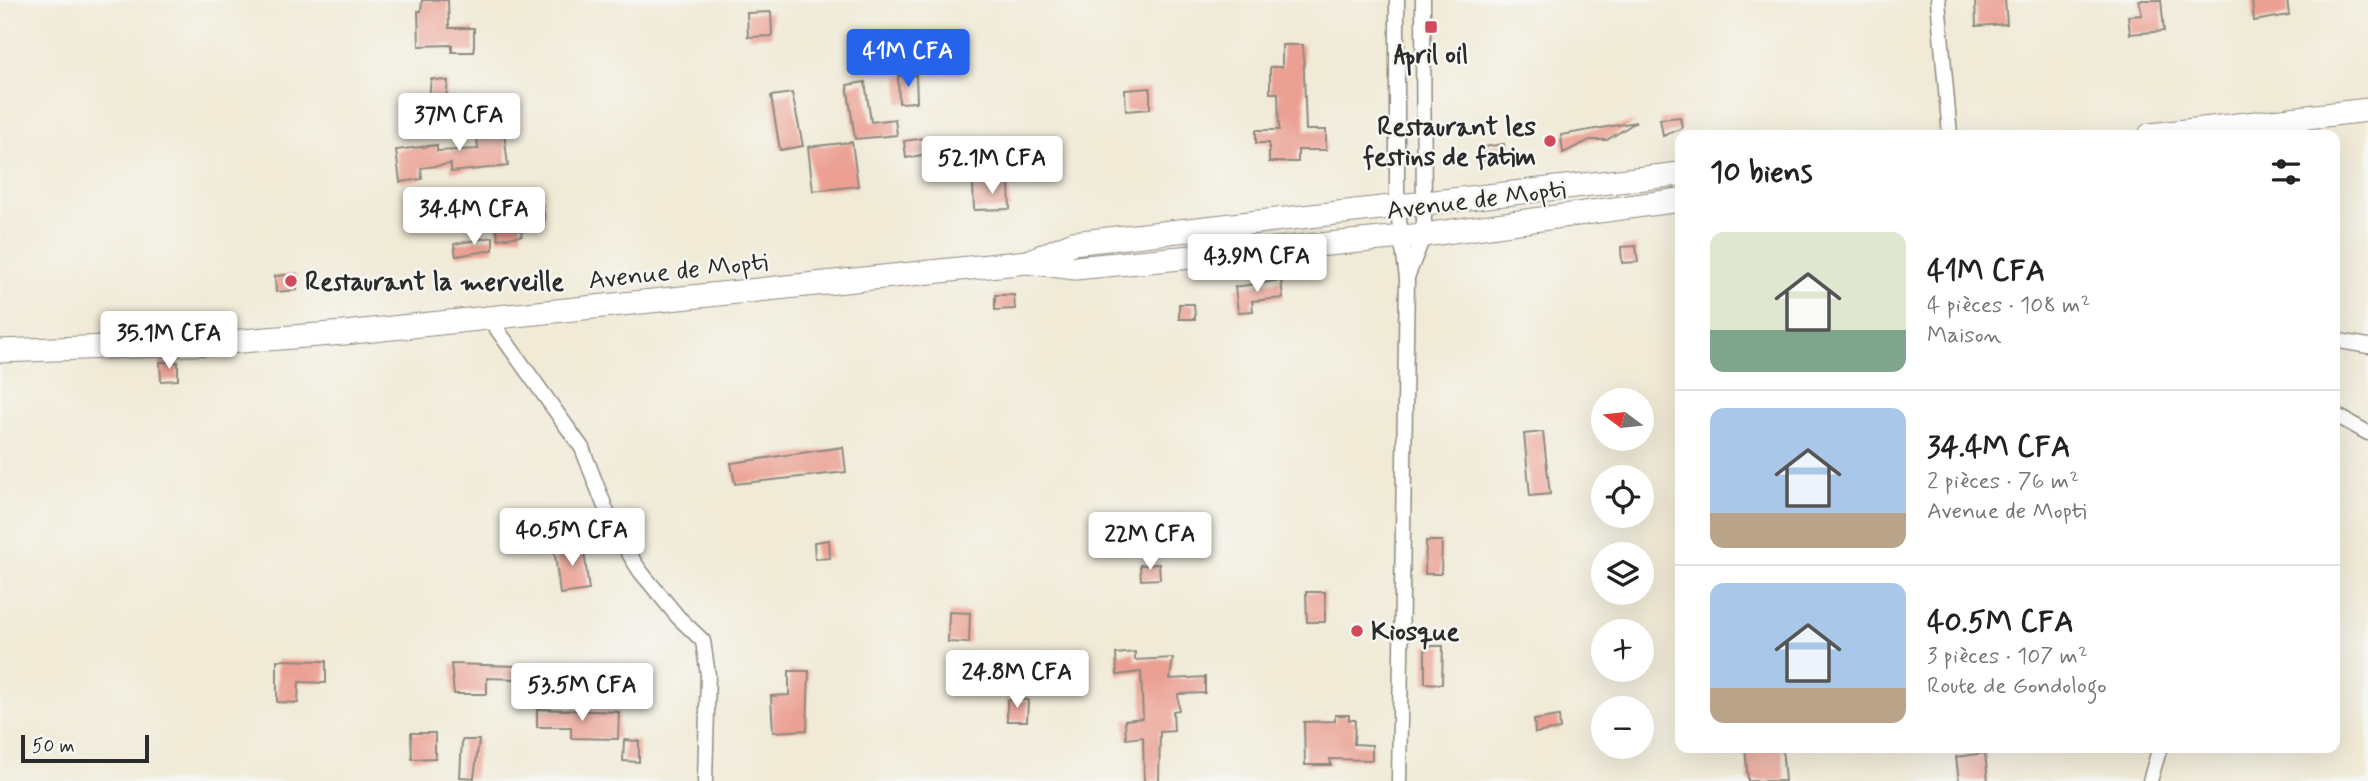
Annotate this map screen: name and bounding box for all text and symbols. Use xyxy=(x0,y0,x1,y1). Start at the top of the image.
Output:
marker: April oil xyxy=(1423,19,1439,35)
pin: 41M CFA xyxy=(843,29,973,89)
text: 41M CFA xyxy=(863,37,953,67)
place label: April oil xyxy=(1394,39,1468,76)
pin: 37M CFA xyxy=(394,94,524,153)
text: 37M CFA xyxy=(414,101,504,131)
place label: Restaurant les festins de fatim xyxy=(1362,111,1536,175)
marker: Restaurant les festins de fatim xyxy=(1542,133,1558,149)
pin: 52.1M CFA xyxy=(912,136,1072,196)
text: 52.1M CFA xyxy=(938,144,1046,174)
text: 10 biens xyxy=(1710,153,1812,192)
icon: filters xyxy=(2267,153,2305,191)
street label: Avenue de Mopti xyxy=(1385,173,1568,229)
pin: 34.4M CFA xyxy=(394,188,554,247)
text: 34.4M CFA xyxy=(419,195,529,225)
pin: 43.9M CFA xyxy=(1177,234,1337,294)
text: 43.9M CFA xyxy=(1204,242,1310,272)
street label: Avenue de Mopti xyxy=(587,246,770,298)
text: 41M CFA xyxy=(1927,252,2045,291)
icon: home xyxy=(1766,260,1850,344)
place label: Restaurant la merveille xyxy=(305,266,564,300)
marker: Restaurant la merveille xyxy=(283,273,299,289)
text: 4 pièces · 108 m² xyxy=(1927,291,2091,321)
pin: 35.1M CFA xyxy=(89,312,249,371)
text: 35.1M CFA xyxy=(116,319,222,349)
text: Maison xyxy=(1927,321,2002,351)
north arrow xyxy=(1591,388,1654,452)
map controls xyxy=(1591,388,1654,759)
text: 34.4M CFA xyxy=(1927,428,2071,467)
icon: home xyxy=(1766,436,1850,520)
button: locate xyxy=(1591,465,1654,528)
text: 2 pièces · 76 m² xyxy=(1927,467,2079,497)
text: Avenue de Mopti xyxy=(1927,497,2087,527)
pin: 40.5M CFA xyxy=(492,508,652,568)
pin: 22M CFA xyxy=(1085,512,1215,572)
text: 40.5M CFA xyxy=(516,516,628,546)
text: 22M CFA xyxy=(1105,520,1195,550)
button: layers xyxy=(1591,542,1654,605)
text: 40.5M CFA xyxy=(1927,603,2074,642)
icon: home xyxy=(1766,611,1850,695)
place label: Kiosque xyxy=(1371,616,1459,650)
button: + xyxy=(1591,619,1654,682)
marker: Kiosque xyxy=(1349,623,1365,639)
text: 3 pièces · 107 m² xyxy=(1927,642,2088,672)
pin: 24.8M CFA xyxy=(937,650,1097,710)
text: 24.8M CFA xyxy=(962,658,1072,688)
pin: 53.5M CFA xyxy=(502,664,662,723)
text: 53.5M CFA xyxy=(527,671,637,701)
text: Route de Gondologo xyxy=(1927,672,2107,702)
button: − xyxy=(1591,696,1654,759)
scale bar xyxy=(21,732,149,764)
text: 50 m xyxy=(32,734,75,759)

